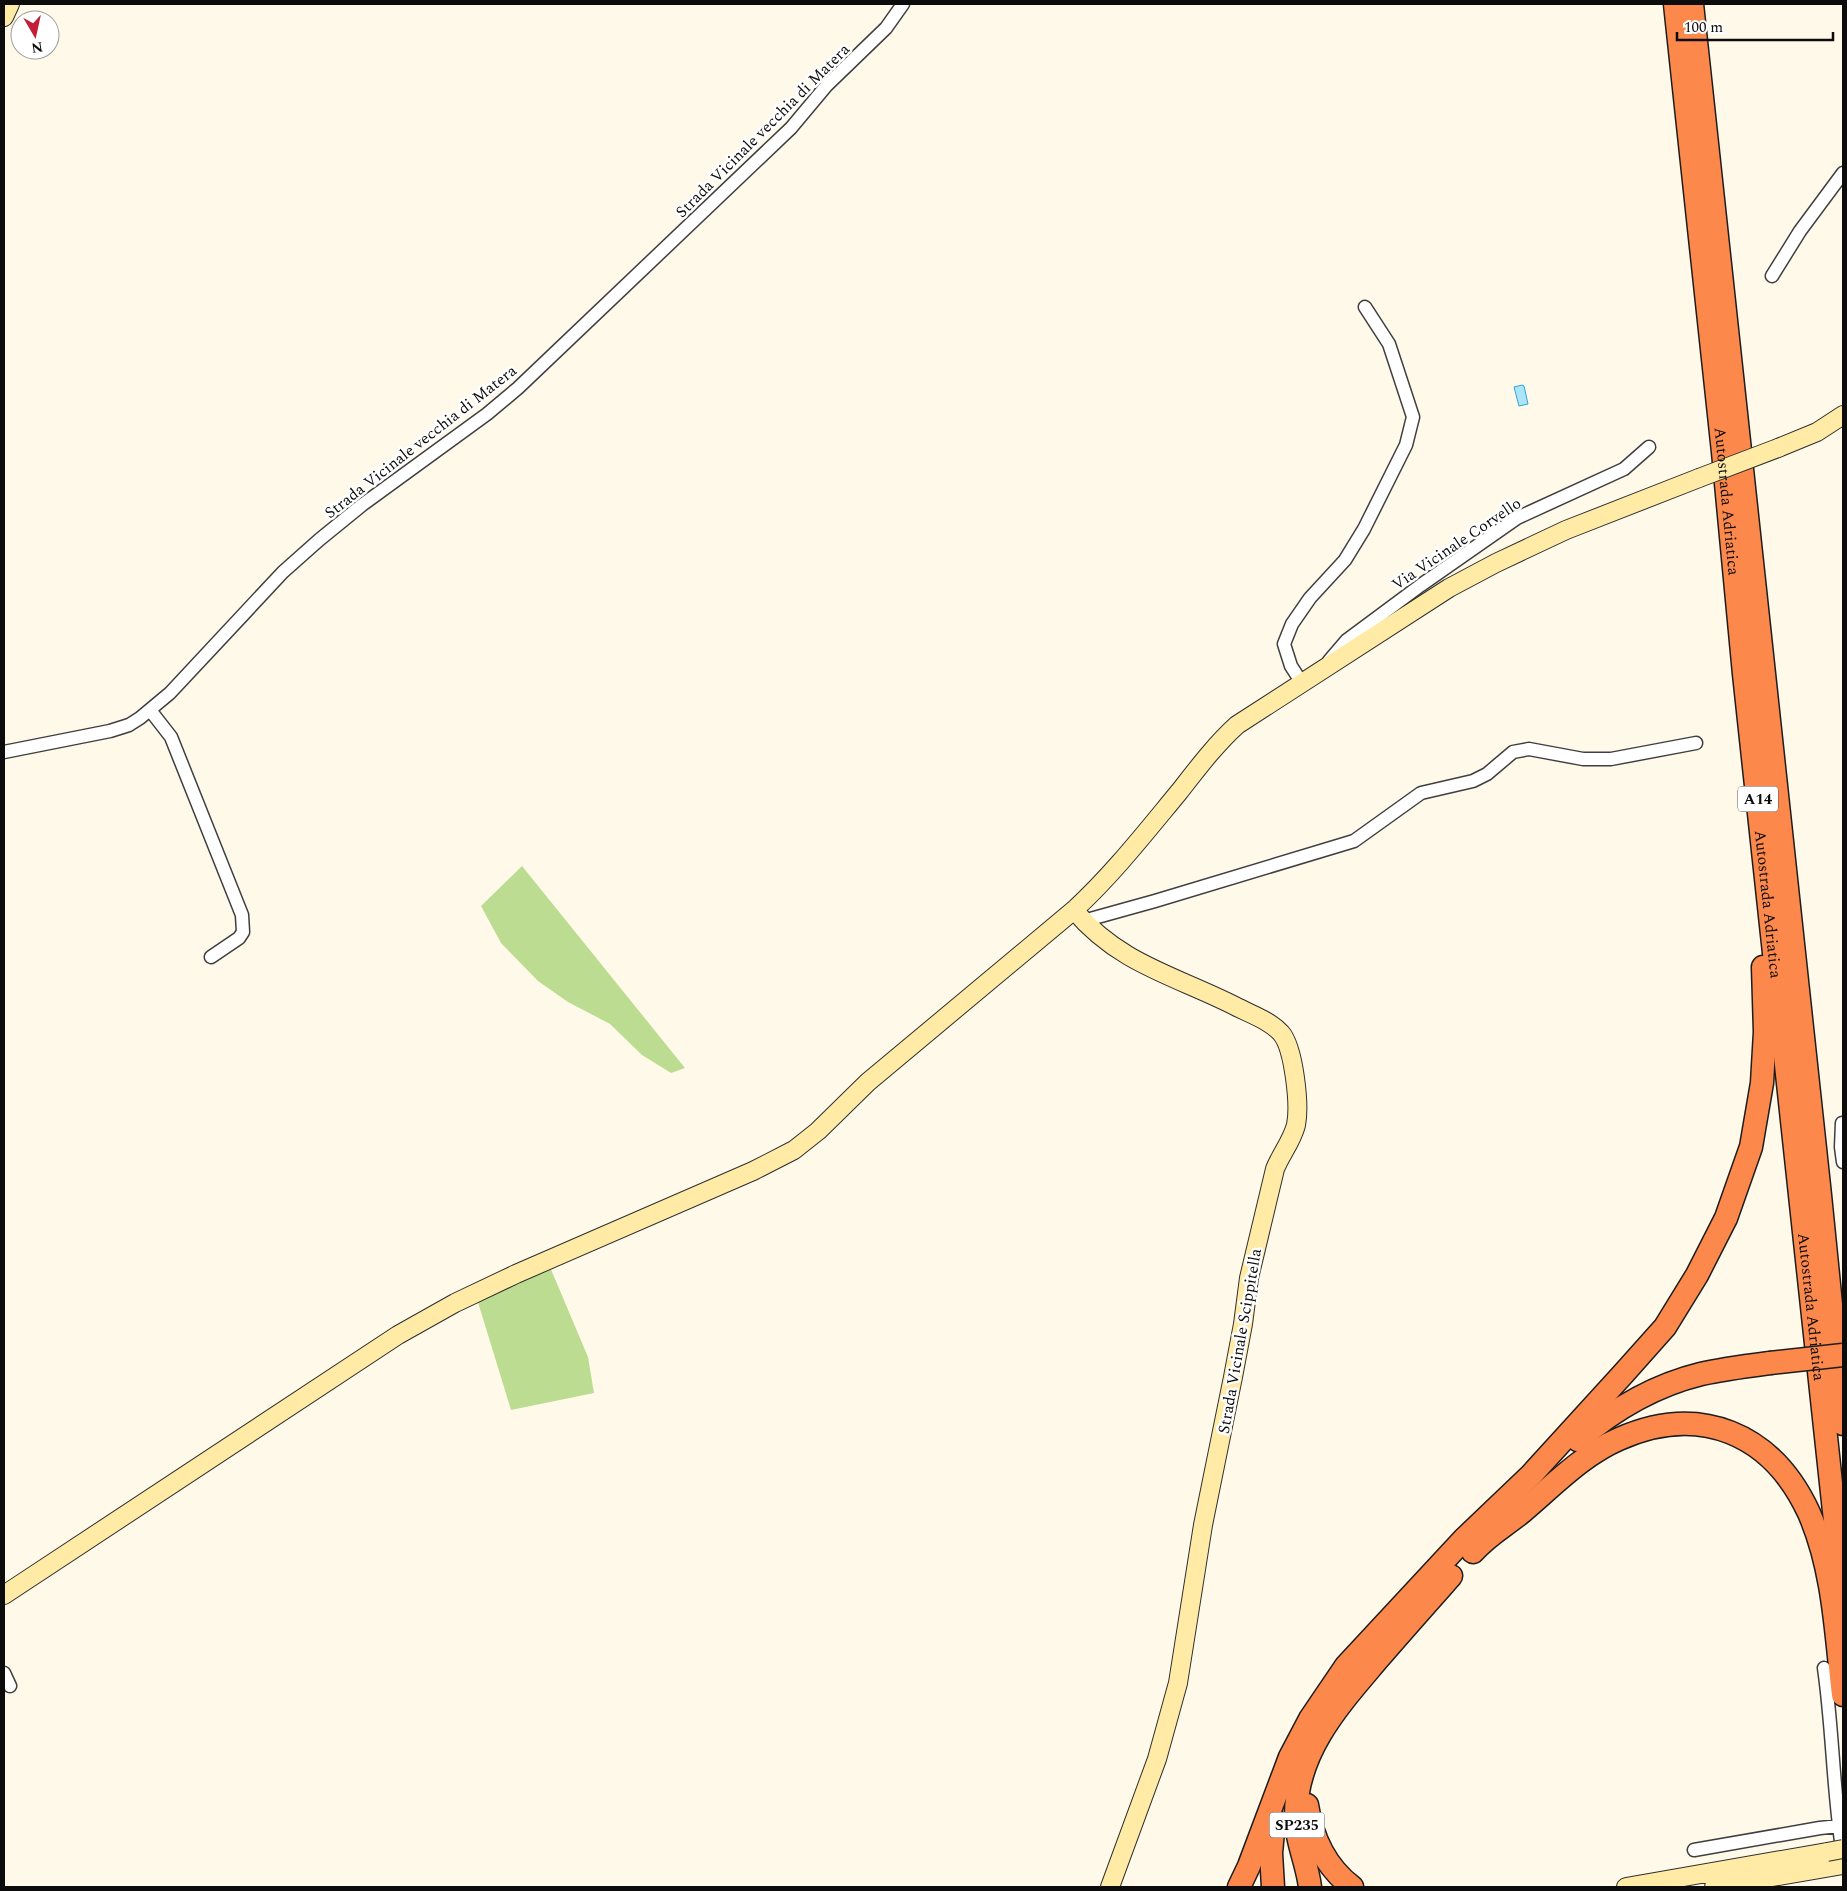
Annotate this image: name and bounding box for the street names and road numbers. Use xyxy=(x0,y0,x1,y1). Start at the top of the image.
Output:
street label: Strada Vicinale vecchia di Matera xyxy=(670,38,856,223)
street label: Strada Vicinale vecchia di Matera xyxy=(319,359,522,525)
street label: Autostrada Adriatica xyxy=(1707,426,1746,577)
street label: Via Vicinale Corvello xyxy=(1387,491,1526,596)
road number: A14 xyxy=(1738,786,1778,812)
street label: Autostrada Adriatica xyxy=(1748,829,1788,980)
street label: Autostrada Adriatica xyxy=(1791,1232,1831,1382)
street label: Strada Vicinale Scippitella xyxy=(1212,1246,1268,1436)
road number: SP235 xyxy=(1270,1812,1324,1838)

